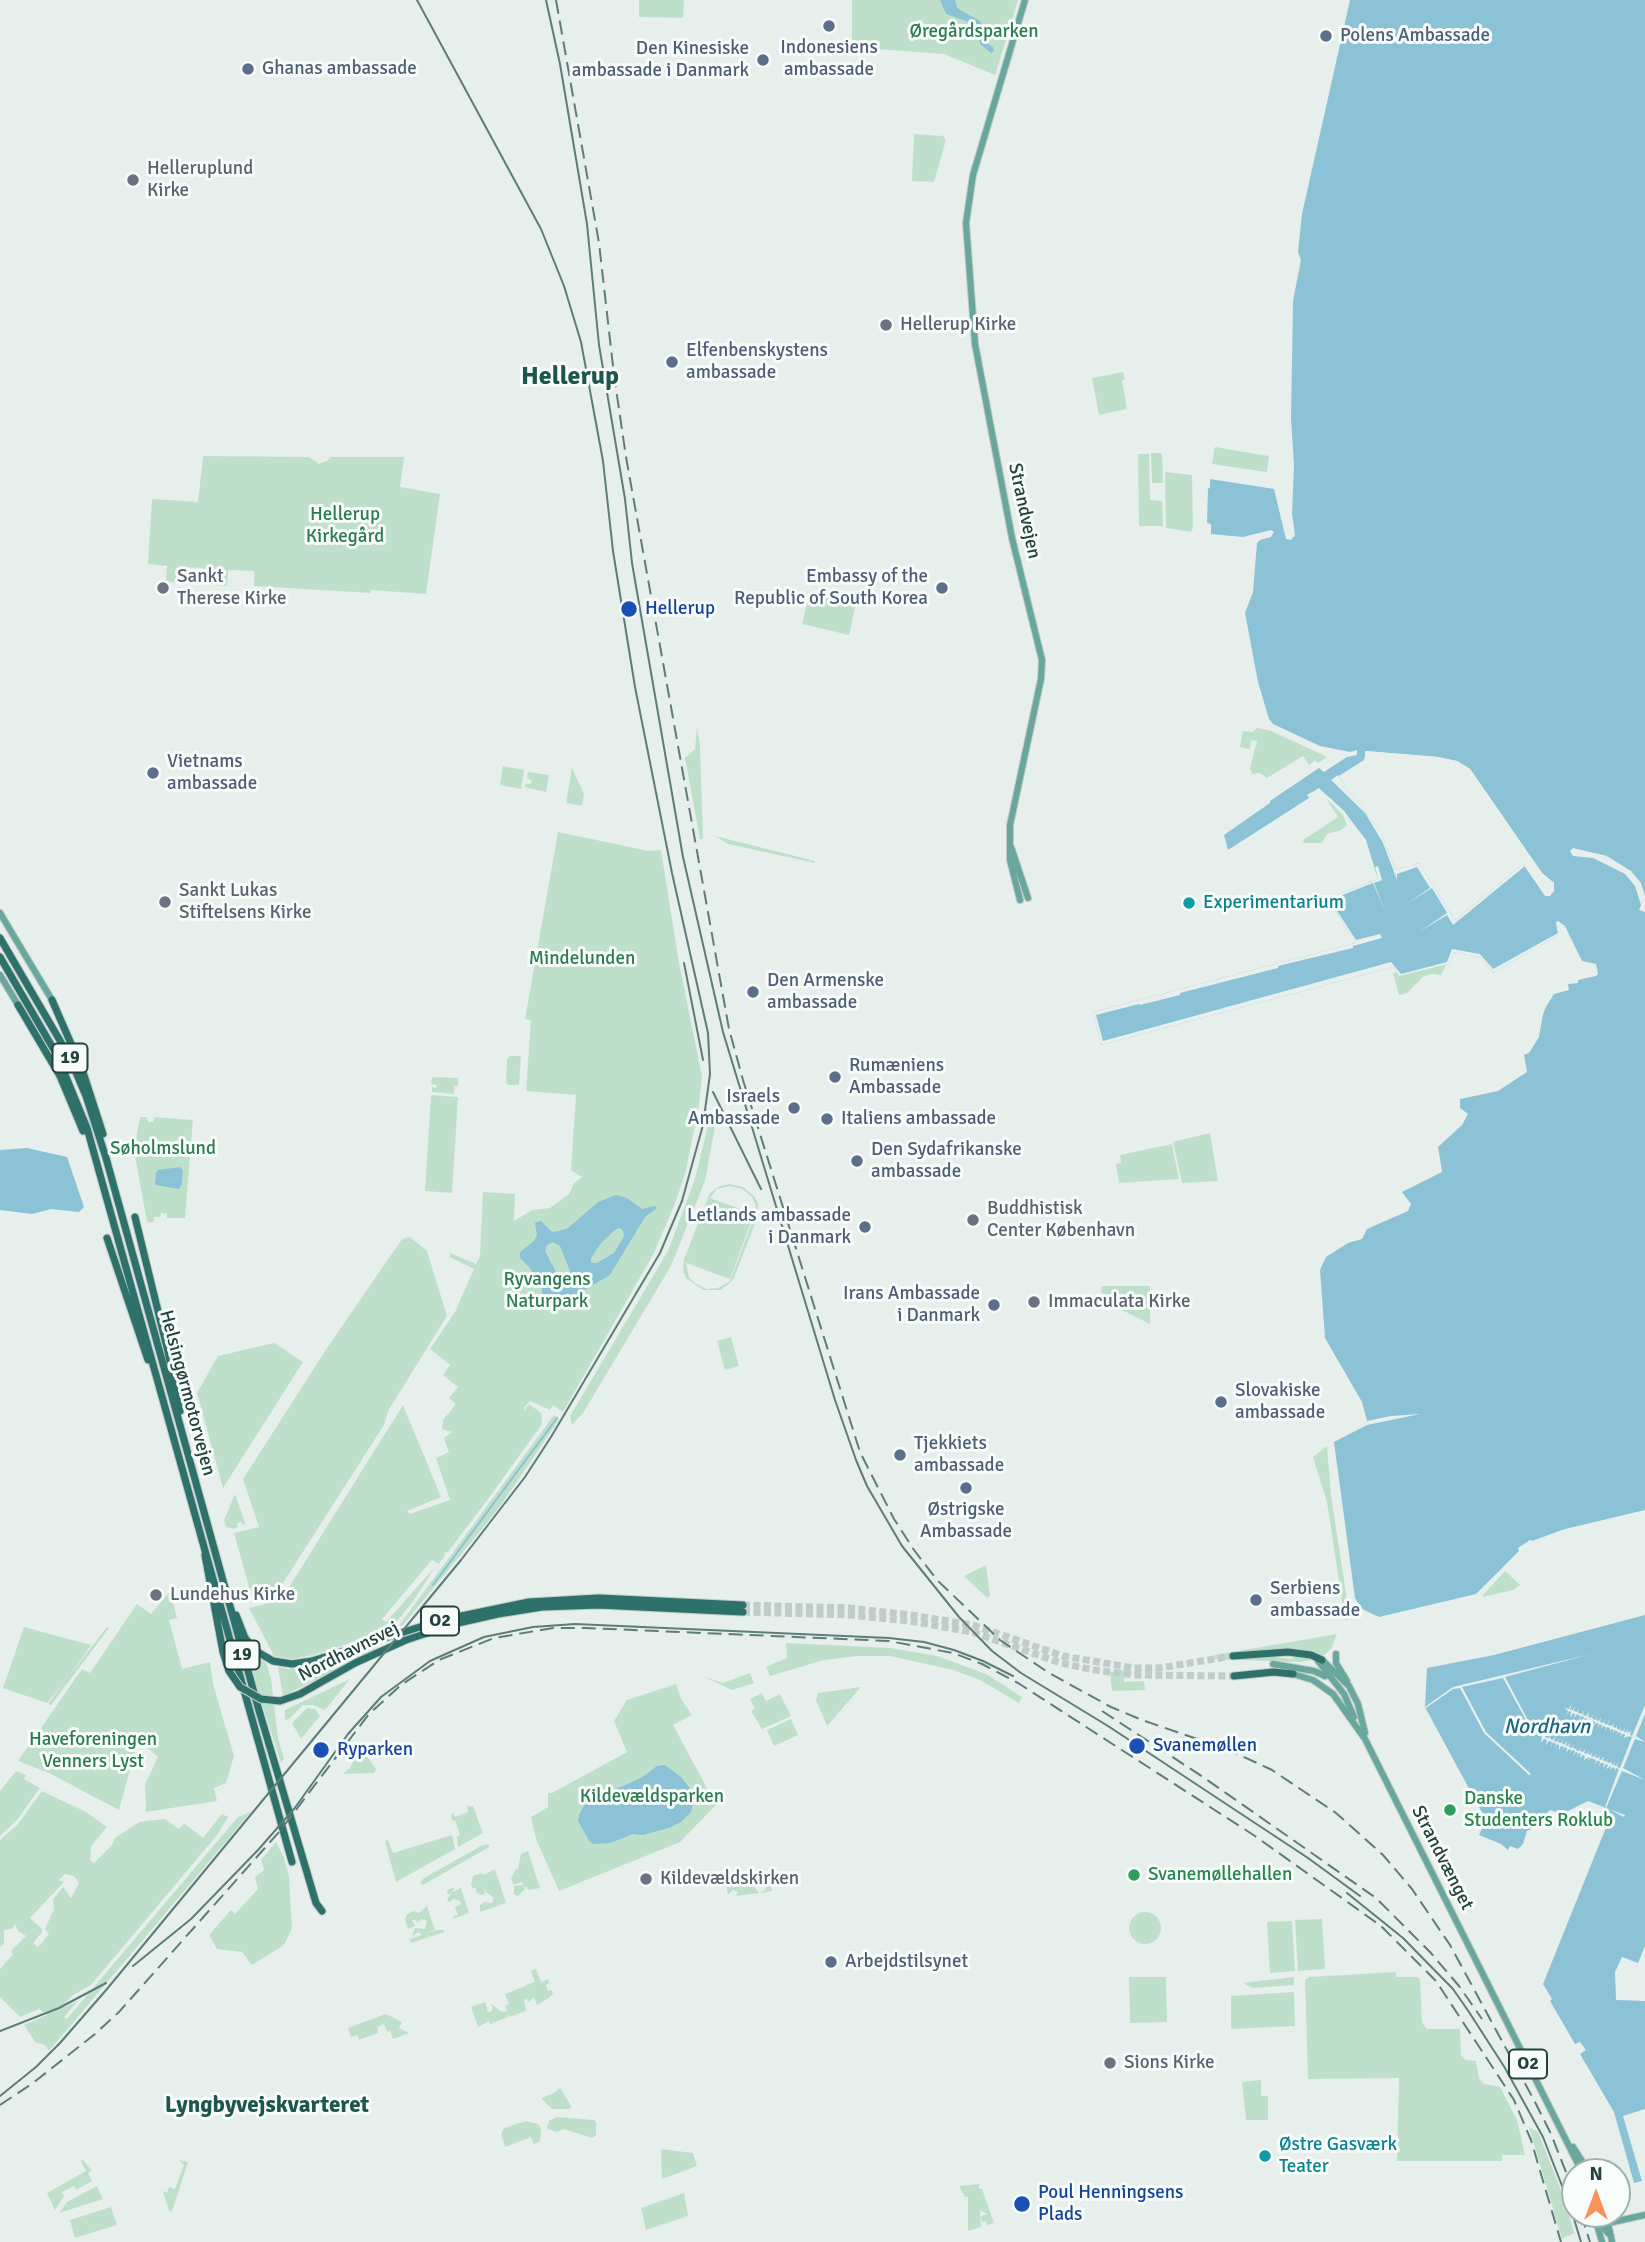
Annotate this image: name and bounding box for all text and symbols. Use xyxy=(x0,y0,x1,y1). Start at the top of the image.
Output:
marker: Indonesiens ambassade xyxy=(821,18,837,34)
park label: Øregårdsparken xyxy=(909,21,1039,43)
place label: Polens Ambassade xyxy=(1340,25,1490,47)
marker: Polens Ambassade xyxy=(1318,28,1334,44)
place label: Indonesiens ambassade xyxy=(780,37,878,81)
place label: Den Kinesiske ambassade i Danmark xyxy=(572,38,749,82)
marker: Den Kinesiske ambassade i Danmark xyxy=(755,52,771,68)
place label: Ghanas ambassade xyxy=(262,58,417,80)
marker: Ghanas ambassade xyxy=(240,61,256,77)
place label: Helleruplund Kirke xyxy=(147,158,253,202)
marker: Helleruplund Kirke xyxy=(125,172,141,188)
place label: Hellerup Kirke xyxy=(900,314,1016,336)
marker: Hellerup Kirke xyxy=(878,317,894,333)
place label: Elfenbenskystens ambassade xyxy=(686,340,828,384)
marker: Elfenbenskystens ambassade xyxy=(664,354,680,370)
district label: Hellerup xyxy=(521,361,619,393)
street label: Strandvejen xyxy=(1003,461,1045,561)
park label: Hellerup Kirkegård xyxy=(306,504,384,548)
place label: Sankt Therese Kirke xyxy=(177,566,286,610)
place label: Embassy of the Republic of South Korea xyxy=(734,566,928,610)
marker: Sankt Therese Kirke xyxy=(155,580,171,596)
marker: Embassy of the Republic of South Korea xyxy=(934,580,950,596)
place label: Hellerup xyxy=(645,598,715,620)
marker: Hellerup xyxy=(619,599,639,619)
place label: Vietnams ambassade xyxy=(167,751,257,795)
marker: Vietnams ambassade xyxy=(145,765,161,781)
place label: Sankt Lukas Stiftelsens Kirke xyxy=(179,880,312,924)
place label: Experimentarium xyxy=(1203,892,1344,914)
marker: Sankt Lukas Stiftelsens Kirke xyxy=(157,894,173,910)
marker: Experimentarium xyxy=(1181,895,1197,911)
park label: Mindelunden xyxy=(529,948,635,970)
place label: Den Armenske ambassade xyxy=(767,970,884,1014)
marker: Den Armenske ambassade xyxy=(745,984,761,1000)
road number: 19 xyxy=(52,1044,88,1072)
place label: Rumæniens Ambassade xyxy=(849,1055,944,1099)
marker: Rumæniens Ambassade xyxy=(827,1069,843,1085)
place label: Israels Ambassade xyxy=(688,1086,780,1130)
marker: Israels Ambassade xyxy=(786,1100,802,1116)
place label: Italiens ambassade xyxy=(841,1108,996,1130)
marker: Italiens ambassade xyxy=(819,1111,835,1127)
park label: Søholmslund xyxy=(110,1138,216,1160)
place label: Den Sydafrikanske ambassade xyxy=(871,1139,1022,1183)
marker: Den Sydafrikanske ambassade xyxy=(849,1153,865,1169)
place label: Buddhistisk Center København xyxy=(987,1198,1135,1242)
place label: Letlands ambassade i Danmark xyxy=(687,1205,851,1249)
marker: Buddhistisk Center København xyxy=(965,1212,981,1228)
marker: Letlands ambassade i Danmark xyxy=(857,1219,873,1235)
park label: Ryvangens Naturpark xyxy=(503,1269,591,1313)
place label: Irans Ambassade i Danmark xyxy=(843,1283,980,1327)
place label: Immaculata Kirke xyxy=(1048,1291,1190,1313)
marker: Immaculata Kirke xyxy=(1026,1294,1042,1310)
marker: Irans Ambassade i Danmark xyxy=(986,1297,1002,1313)
street label: Helsingørmotorvejen xyxy=(154,1308,220,1478)
place label: Slovakiske ambassade xyxy=(1235,1380,1325,1424)
marker: Slovakiske ambassade xyxy=(1213,1394,1229,1410)
place label: Tjekkiets ambassade xyxy=(914,1433,1004,1477)
marker: Tjekkiets ambassade xyxy=(892,1447,908,1463)
marker: Østrigske Ambassade xyxy=(958,1480,974,1496)
place label: Østrigske Ambassade xyxy=(920,1499,1012,1543)
place label: Serbiens ambassade xyxy=(1270,1578,1360,1622)
place label: Lundehus Kirke xyxy=(170,1584,295,1606)
marker: Lundehus Kirke xyxy=(148,1587,164,1603)
marker: Serbiens ambassade xyxy=(1248,1592,1264,1608)
road number: O2 xyxy=(421,1606,459,1636)
street label: Nordhavnsvej xyxy=(295,1617,403,1687)
road number: 19 xyxy=(224,1640,260,1670)
water label: Nordhavn xyxy=(1504,1714,1590,1740)
park label: Haveforeningen Venners Lyst xyxy=(29,1729,157,1773)
place label: Svanemøllen xyxy=(1153,1735,1257,1757)
marker: Svanemøllen xyxy=(1127,1736,1147,1756)
place label: Ryparken xyxy=(337,1739,413,1761)
marker: Ryparken xyxy=(311,1740,331,1760)
park label: Kildevældsparken xyxy=(580,1786,724,1808)
place label: Danske Studenters Roklub xyxy=(1464,1788,1613,1832)
street label: Strandvænget xyxy=(1406,1802,1478,1914)
marker: Danske Studenters Roklub xyxy=(1442,1802,1458,1818)
place label: Svanemøllehallen xyxy=(1148,1864,1292,1886)
marker: Svanemøllehallen xyxy=(1126,1867,1142,1883)
place label: Kildevældskirken xyxy=(660,1868,799,1890)
marker: Kildevældskirken xyxy=(638,1871,654,1887)
place label: Arbejdstilsynet xyxy=(845,1951,968,1973)
marker: Arbejdstilsynet xyxy=(823,1954,839,1970)
road number: O2 xyxy=(1509,2050,1547,2078)
place label: Sions Kirke xyxy=(1124,2052,1215,2074)
marker: Sions Kirke xyxy=(1102,2055,1118,2071)
district label: Lyngbyvejskvarteret xyxy=(165,2092,369,2120)
place label: Østre Gasværk Teater xyxy=(1279,2134,1397,2178)
marker: Østre Gasværk Teater xyxy=(1257,2148,1273,2164)
north arrow xyxy=(1561,2158,1631,2228)
text: N xyxy=(1589,2162,1603,2186)
place label: Poul Henningsens Plads xyxy=(1038,2182,1183,2226)
marker: Poul Henningsens Plads xyxy=(1012,2194,1032,2214)

